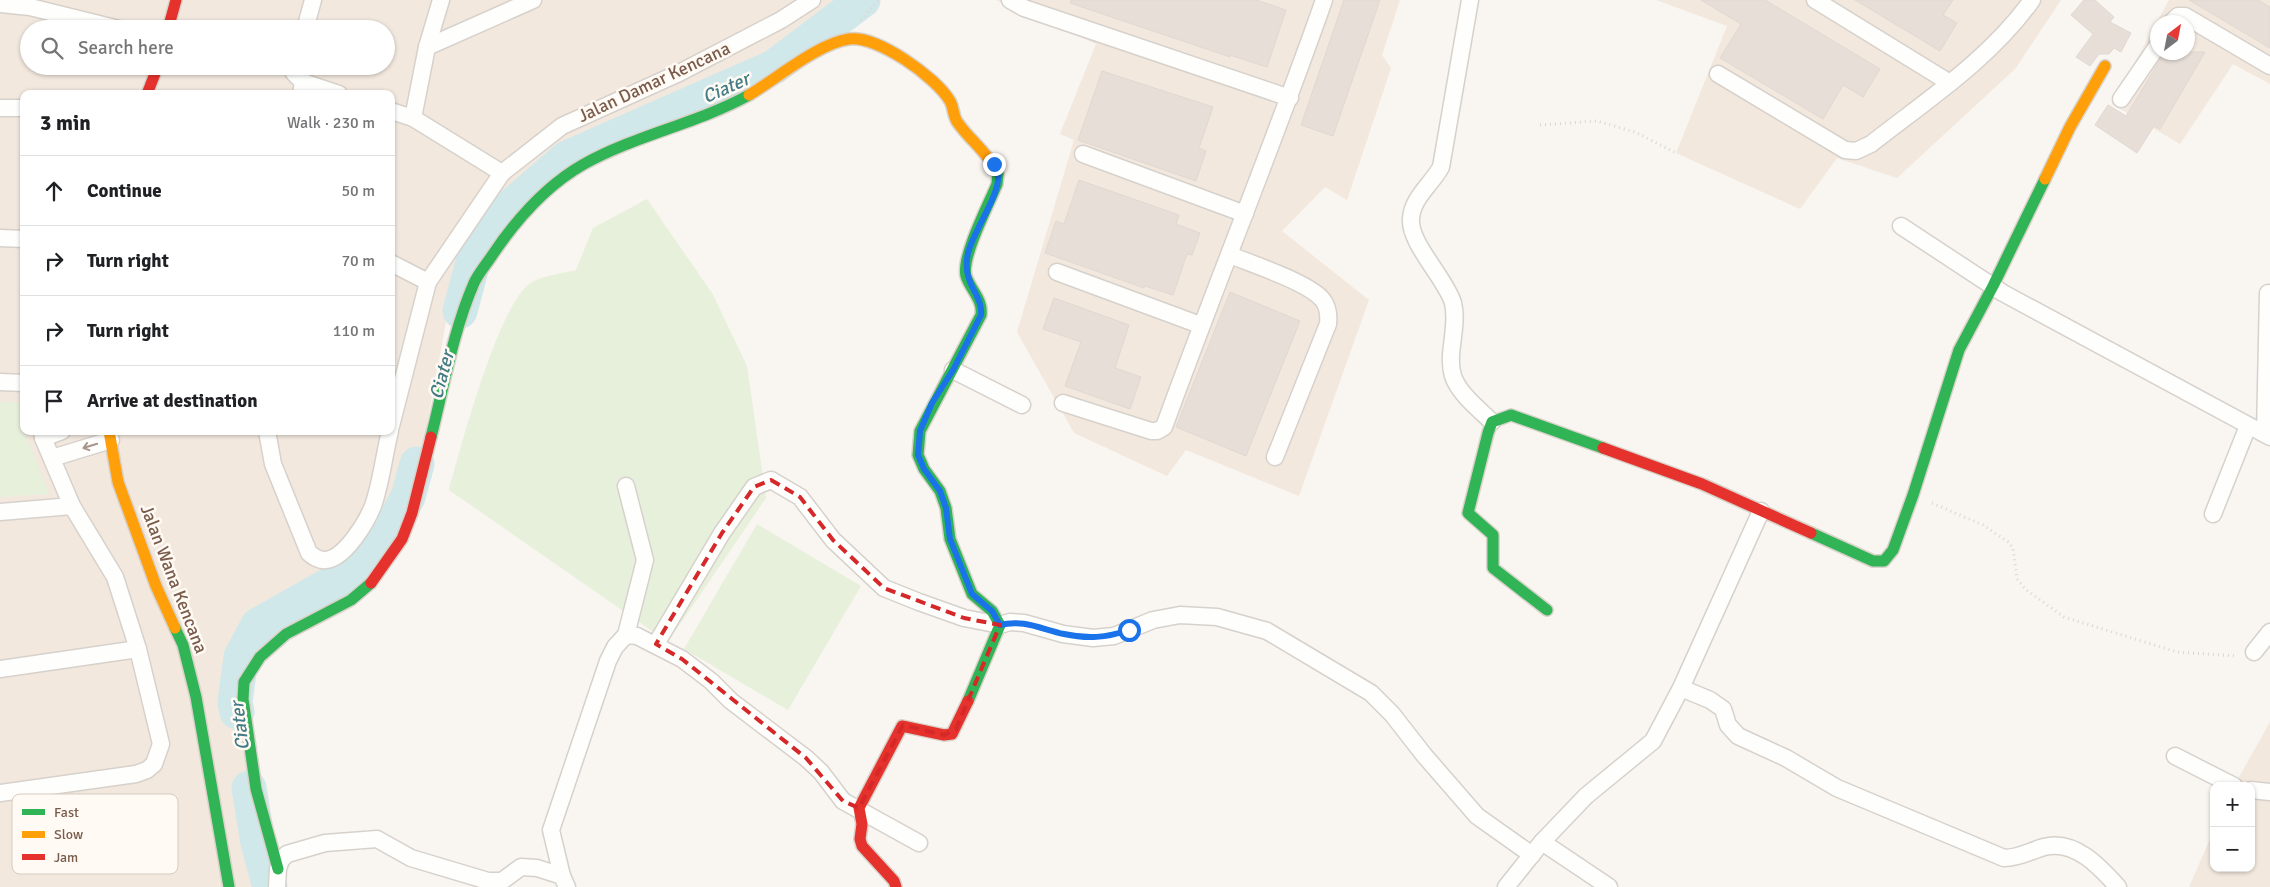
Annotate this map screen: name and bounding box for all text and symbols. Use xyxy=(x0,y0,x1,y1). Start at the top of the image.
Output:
north arrow xyxy=(2150,15,2195,60)
search box xyxy=(20,20,395,75)
icon: search xyxy=(38,34,66,62)
text: Search here xyxy=(78,36,174,60)
street label: Jalan Damar Kencana xyxy=(574,37,734,127)
water label: Ciater xyxy=(699,66,756,109)
text: 3 min xyxy=(40,110,91,136)
text: Walk · 230 m xyxy=(287,113,375,133)
route end xyxy=(983,153,1006,176)
icon: ahead xyxy=(40,177,68,205)
text: Continue xyxy=(87,179,162,203)
text: 50 m xyxy=(341,181,375,201)
icon: right xyxy=(40,247,68,275)
text: Turn right xyxy=(87,249,169,273)
text: 70 m xyxy=(341,251,375,271)
icon: right xyxy=(40,317,68,345)
text: Turn right xyxy=(87,319,169,343)
text: 110 m xyxy=(333,321,375,341)
water label: Ciater xyxy=(424,345,461,402)
icon: arrive xyxy=(40,387,68,415)
text: Arrive at destination xyxy=(87,389,258,413)
one-way arrow xyxy=(83,442,99,452)
street label: Jalan Wana Kencana xyxy=(136,502,212,656)
route start xyxy=(1118,619,1141,642)
water label: Ciater xyxy=(225,697,255,752)
map controls xyxy=(2210,782,2255,872)
button: + xyxy=(2210,782,2255,827)
legend xyxy=(12,794,178,874)
text: Fast xyxy=(54,804,79,821)
text: Slow xyxy=(54,826,83,843)
button: − xyxy=(2210,827,2255,872)
text: Jam xyxy=(54,849,78,866)

